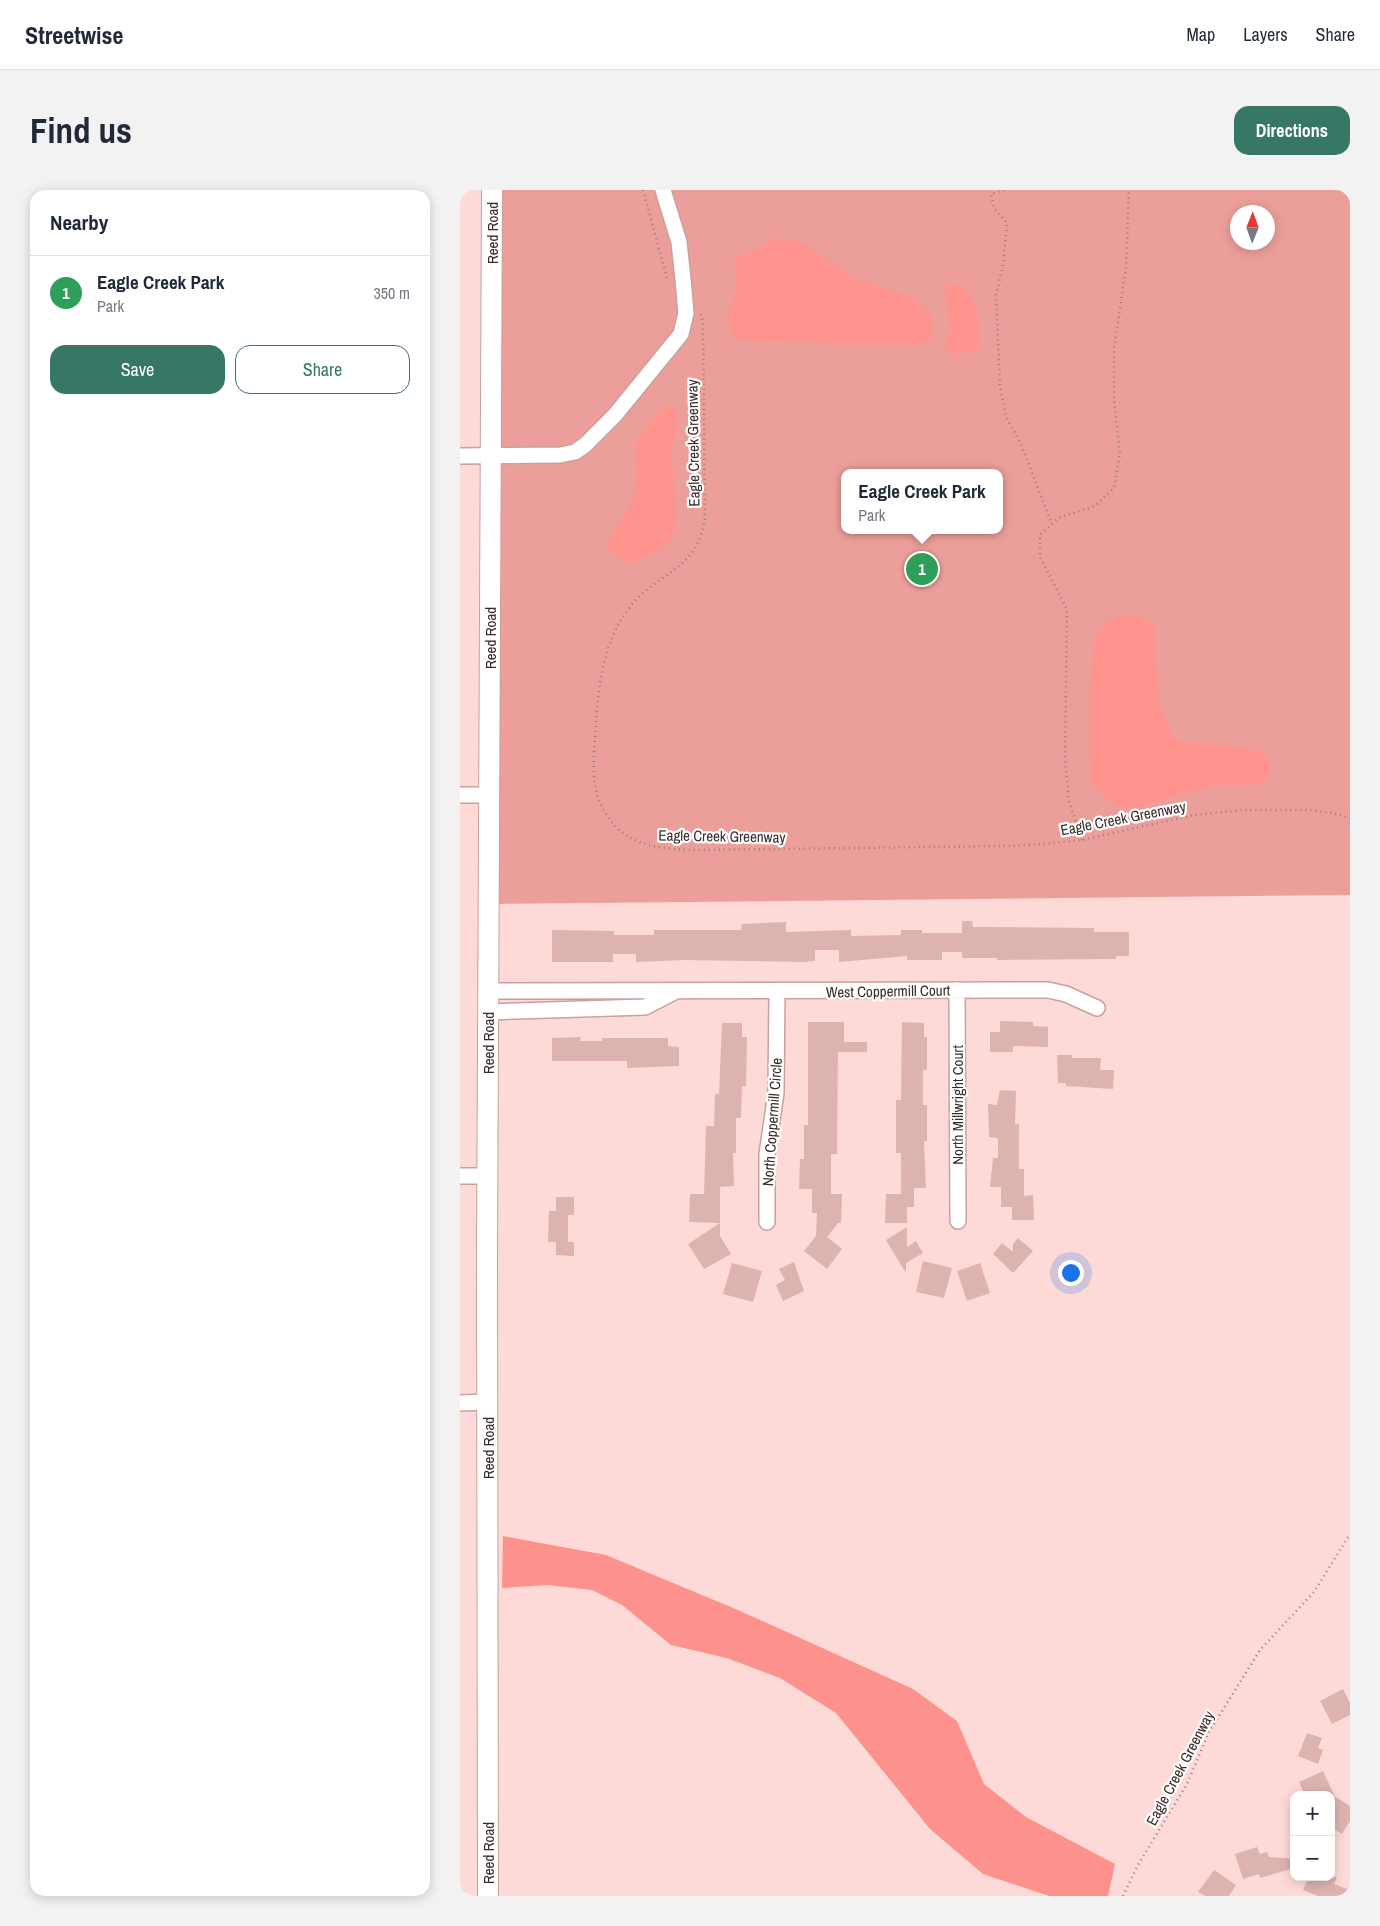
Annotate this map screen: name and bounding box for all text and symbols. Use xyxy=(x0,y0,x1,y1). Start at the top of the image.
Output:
text: Streetwise xyxy=(25,19,123,51)
text: Map xyxy=(1187,22,1215,47)
text: Layers xyxy=(1243,22,1288,47)
text: Share xyxy=(1316,22,1355,47)
button: Directions xyxy=(1234,106,1350,155)
text: Find us xyxy=(30,107,132,154)
street label: Reed Road xyxy=(482,202,503,264)
north arrow xyxy=(1230,205,1275,250)
text: Nearby xyxy=(50,208,108,237)
text: Eagle Creek Park xyxy=(97,269,224,295)
text: 1 xyxy=(62,282,70,304)
text: 350 m xyxy=(374,282,410,304)
text: Park xyxy=(97,295,124,317)
button: Save xyxy=(50,345,225,394)
button: Share xyxy=(235,345,410,394)
street label: Eagle Creek Greenway xyxy=(681,378,705,507)
popup xyxy=(841,469,1003,534)
text: Eagle Creek Park xyxy=(858,478,986,504)
text: Park xyxy=(858,504,885,526)
pin: 1 xyxy=(906,550,938,588)
street label: Reed Road xyxy=(480,607,501,669)
street label: Eagle Creek Greenway xyxy=(1059,795,1188,840)
street label: Eagle Creek Greenway xyxy=(658,824,787,848)
street label: West Coppermill Court xyxy=(826,979,951,1003)
street label: Reed Road xyxy=(478,1012,499,1074)
street label: North Millwright Court xyxy=(947,1045,968,1165)
street label: North Coppermill Circle xyxy=(757,1057,787,1187)
your location xyxy=(1058,1260,1084,1286)
street label: Reed Road xyxy=(478,1417,499,1479)
street label: Eagle Creek Greenway xyxy=(1141,1706,1220,1829)
map controls xyxy=(1290,1791,1335,1881)
button: + xyxy=(1290,1791,1335,1836)
street label: Reed Road xyxy=(478,1822,499,1884)
button: − xyxy=(1290,1836,1335,1881)

